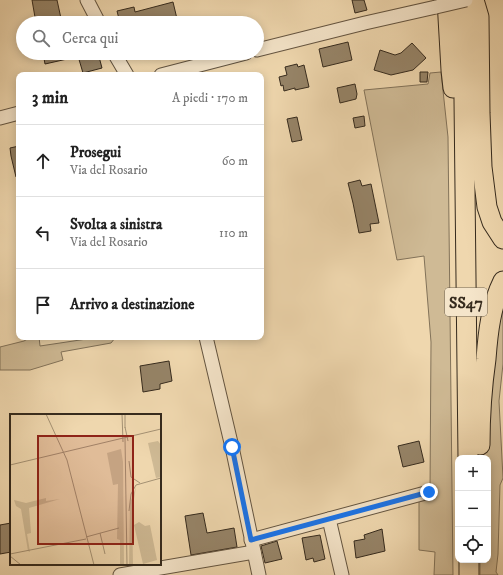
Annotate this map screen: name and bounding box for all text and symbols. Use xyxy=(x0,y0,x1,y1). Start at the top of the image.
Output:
search box xyxy=(16,16,264,60)
icon: search xyxy=(30,27,52,49)
text: Cerca qui xyxy=(62,29,118,48)
text: 3 min xyxy=(32,87,68,109)
text: A piedi · 170 m xyxy=(172,90,248,106)
text: Prosegui xyxy=(70,143,121,162)
icon: ahead xyxy=(32,150,54,172)
text: 60 m xyxy=(222,153,248,169)
text: Via del Rosario xyxy=(70,162,148,178)
text: Svolta a sinistra xyxy=(70,215,162,234)
icon: left xyxy=(32,222,54,244)
text: 110 m xyxy=(219,225,248,241)
text: Via del Rosario xyxy=(70,234,148,250)
road number: SS47 xyxy=(445,288,487,316)
icon: arrive xyxy=(32,294,54,316)
text: Arrivo a destinazione xyxy=(70,295,194,314)
inset map xyxy=(10,414,161,565)
route start xyxy=(223,438,241,456)
map controls xyxy=(455,455,491,563)
button: + xyxy=(455,455,491,491)
route end xyxy=(420,483,438,501)
button: − xyxy=(455,491,491,527)
button: locate xyxy=(455,527,491,563)

